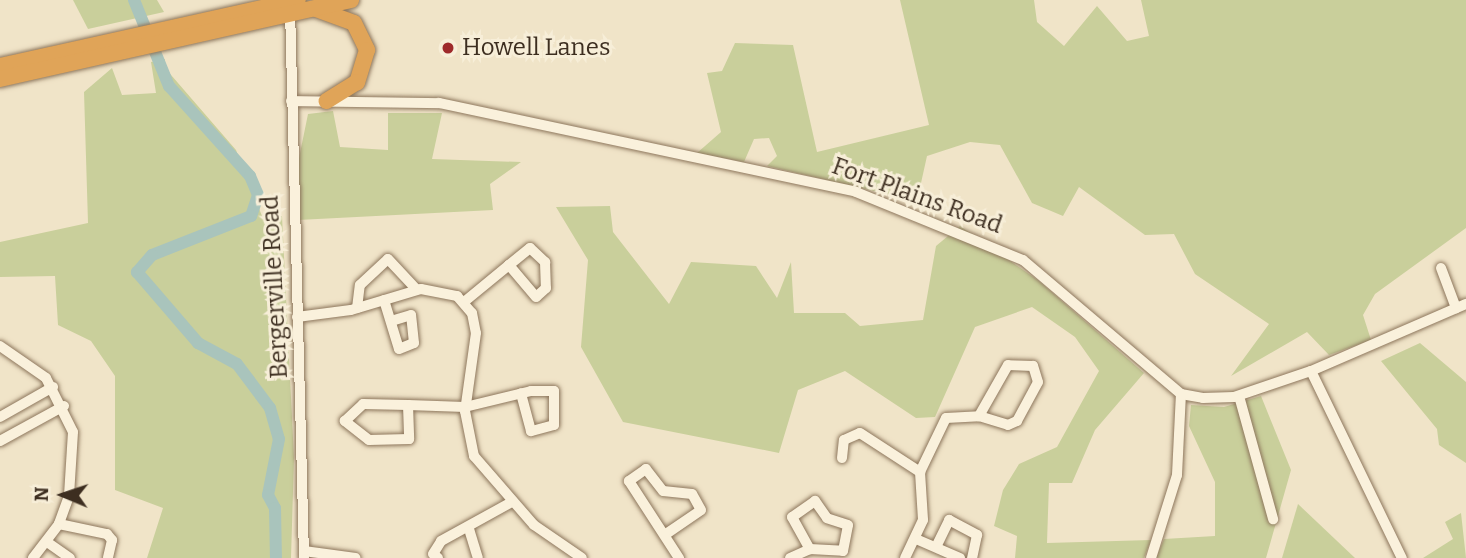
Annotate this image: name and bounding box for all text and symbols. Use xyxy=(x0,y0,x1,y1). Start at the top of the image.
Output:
place label: Howell Lanes xyxy=(462,34,610,62)
marker: Howell Lanes xyxy=(440,40,456,56)
street label: Fort Plains Road xyxy=(828,152,1006,240)
street label: Bergerville Road xyxy=(256,195,294,379)
north arrow xyxy=(28,460,98,530)
text: N xyxy=(30,487,53,502)

